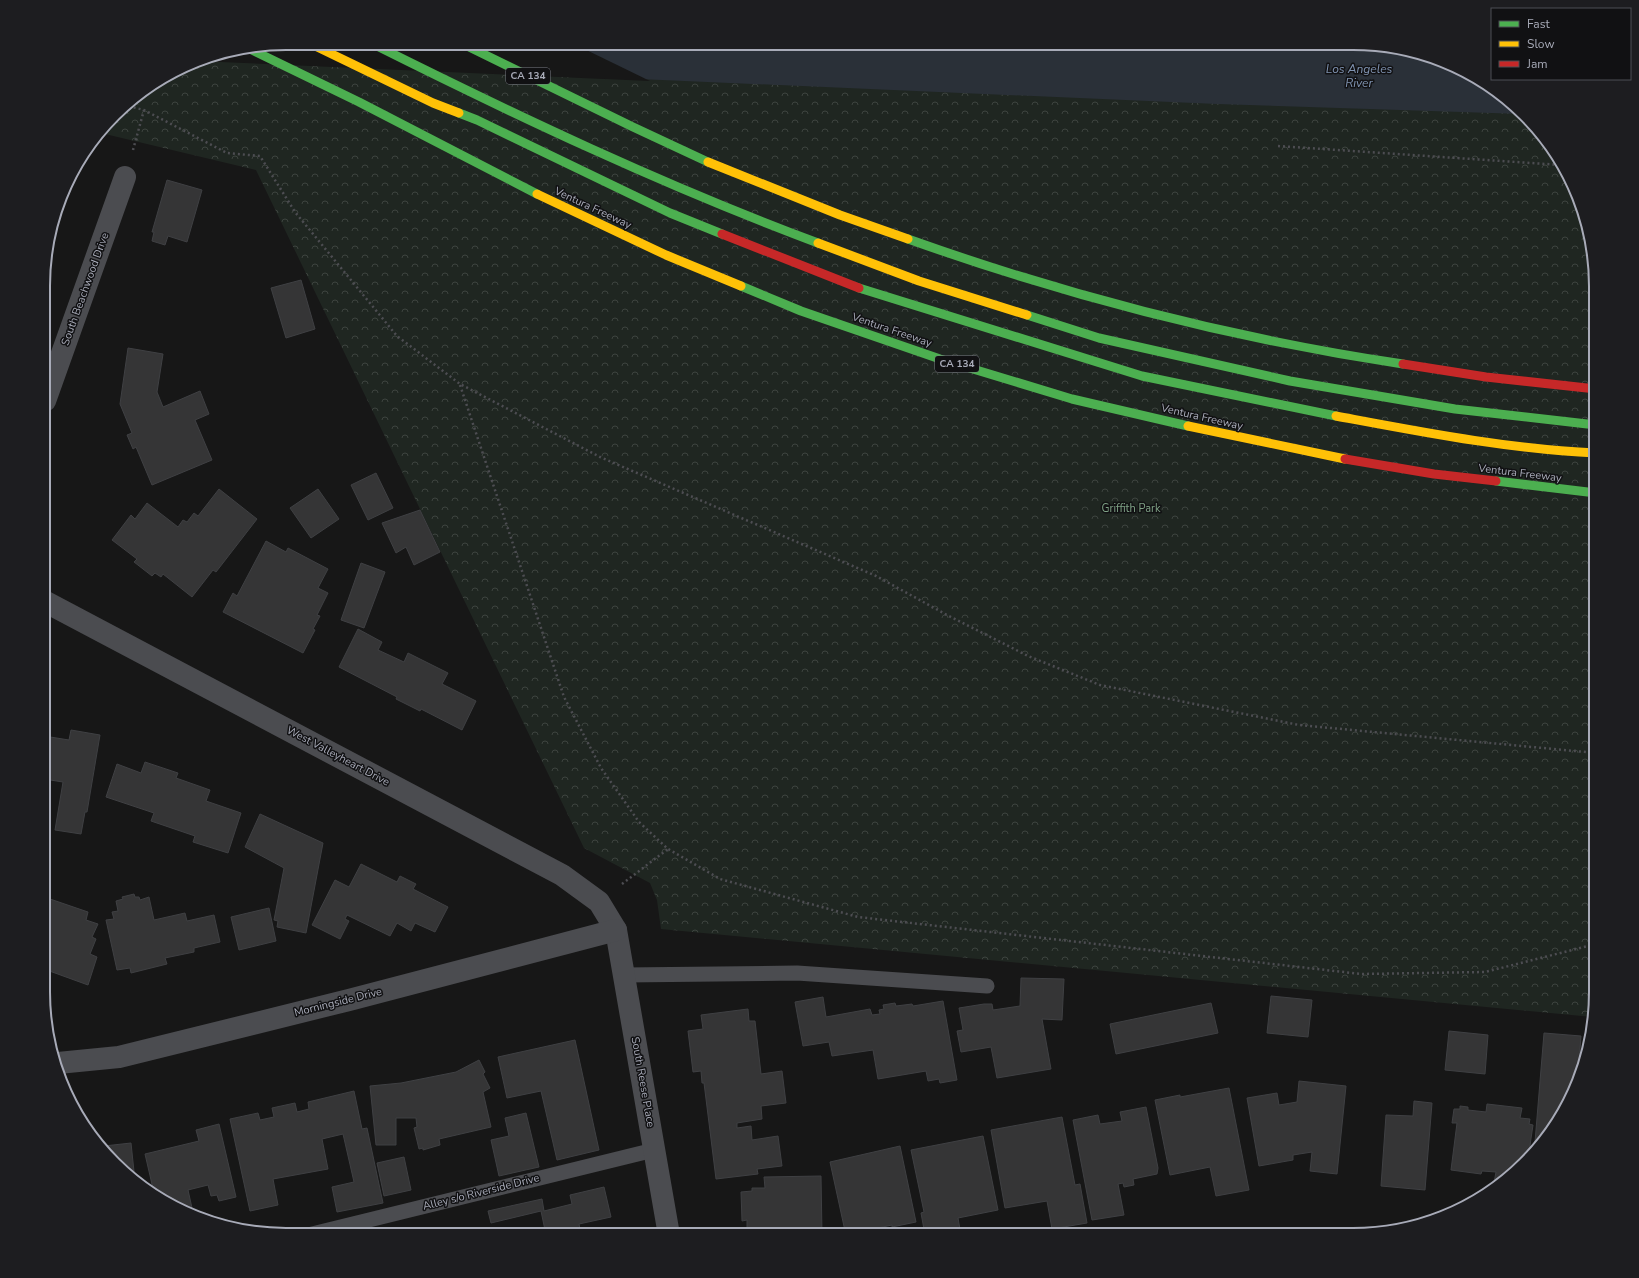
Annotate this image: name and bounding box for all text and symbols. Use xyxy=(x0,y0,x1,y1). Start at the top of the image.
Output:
legend xyxy=(1491,8,1631,80)
text: Fast xyxy=(1527,16,1550,32)
text: Slow xyxy=(1527,36,1555,52)
text: Jam xyxy=(1526,56,1548,72)
water label: Los Angeles River xyxy=(1326,61,1393,91)
road number: CA 134 xyxy=(506,68,550,84)
street label: Ventura Freeway xyxy=(551,183,634,233)
street label: South Beachwood Drive xyxy=(58,230,112,348)
street label: Ventura Freeway xyxy=(849,309,934,351)
road number: CA 134 xyxy=(935,356,979,372)
street label: Ventura Freeway xyxy=(1159,400,1245,434)
street label: Ventura Freeway xyxy=(1477,460,1563,486)
park label: Griffith Park xyxy=(1101,501,1161,516)
street label: West Valleyheart Drive xyxy=(284,722,392,790)
street label: Morningside Drive xyxy=(293,984,384,1020)
street label: South Reese Place xyxy=(628,1036,658,1129)
street label: Alley s/o Riverside Drive xyxy=(421,1170,541,1214)

